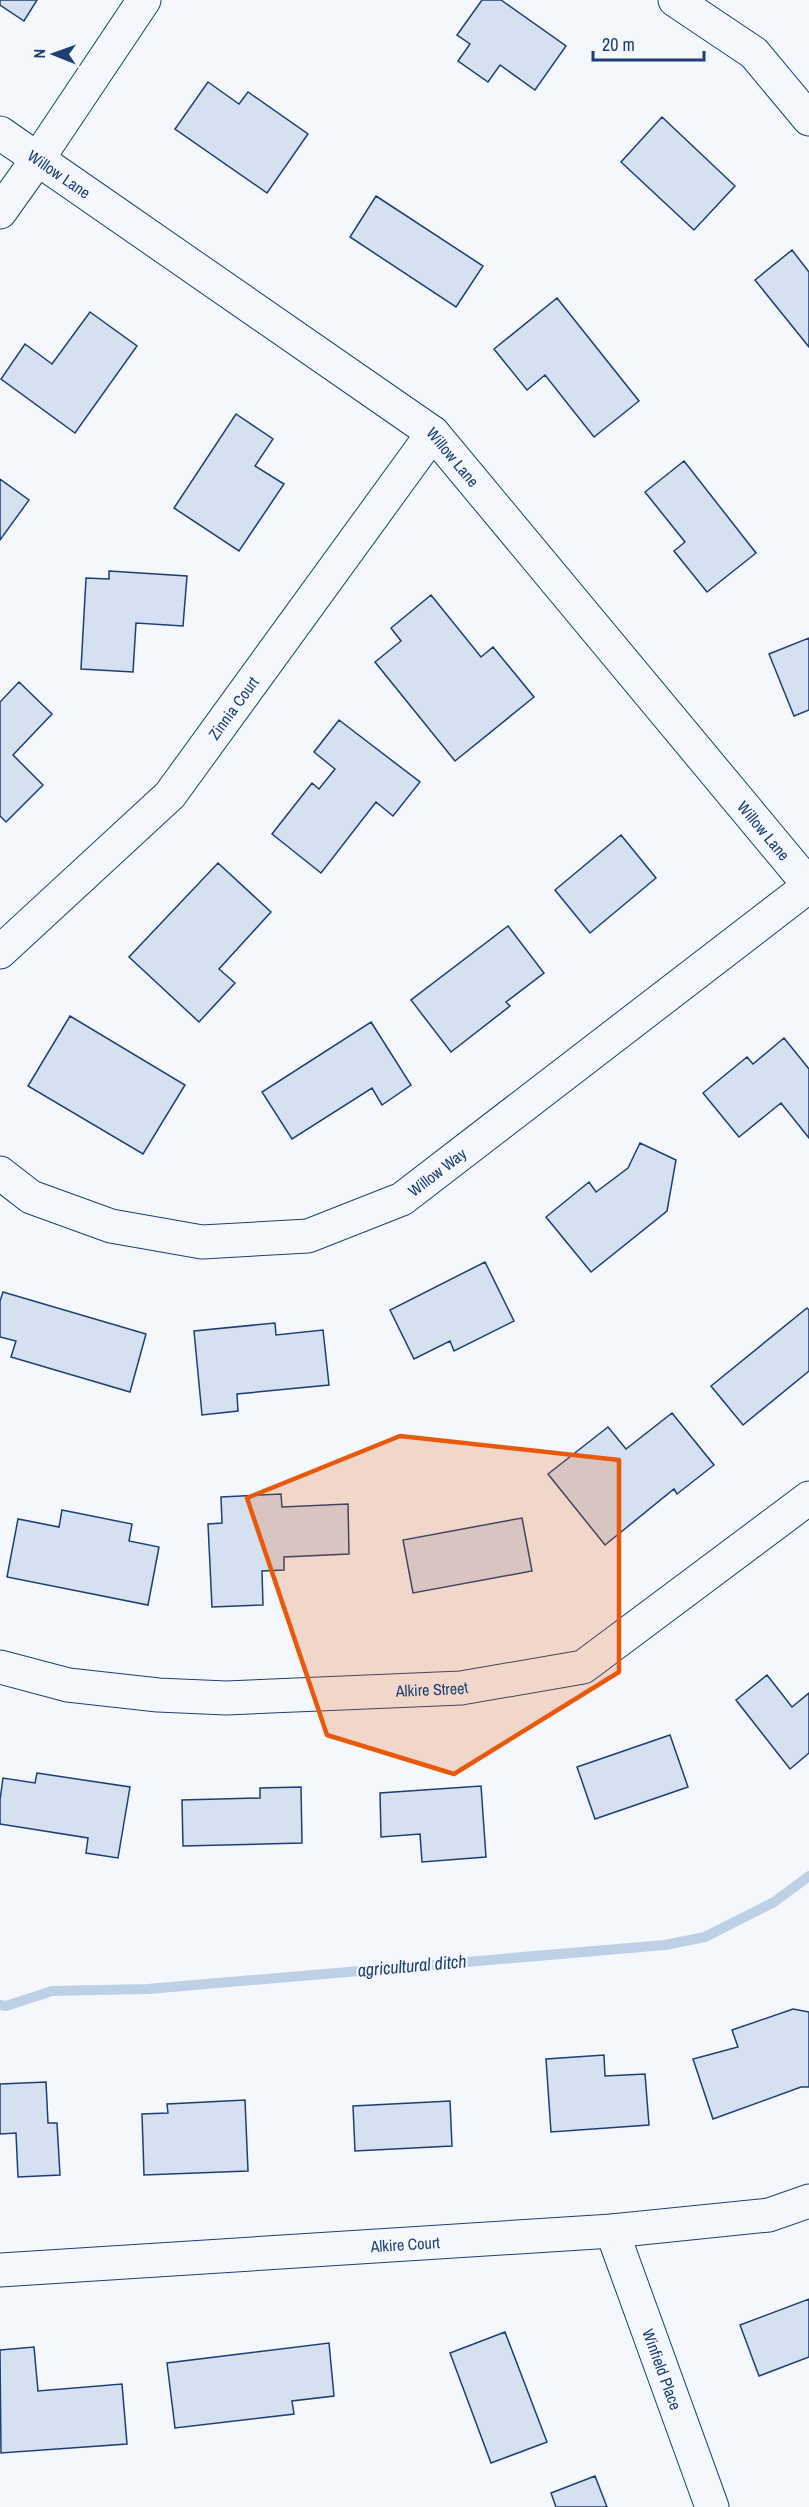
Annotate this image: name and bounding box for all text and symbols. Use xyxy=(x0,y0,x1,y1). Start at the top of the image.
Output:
north arrow xyxy=(24,24,84,84)
scale bar xyxy=(593,24,704,62)
text: 20 m xyxy=(602,32,635,57)
text: N xyxy=(28,49,50,59)
street label: Willow Lane xyxy=(24,145,95,203)
street label: Willow Lane xyxy=(422,422,484,492)
street label: Zinnia Court xyxy=(203,672,264,744)
street label: Willow Lane xyxy=(732,796,795,865)
street label: Willow Way xyxy=(403,1142,471,1202)
street label: Alkire Street xyxy=(394,1676,470,1702)
water label: agricultural ditch xyxy=(357,1948,467,1983)
street label: Alkire Court xyxy=(369,2231,441,2257)
street label: Winfield Place xyxy=(637,2326,687,2413)

